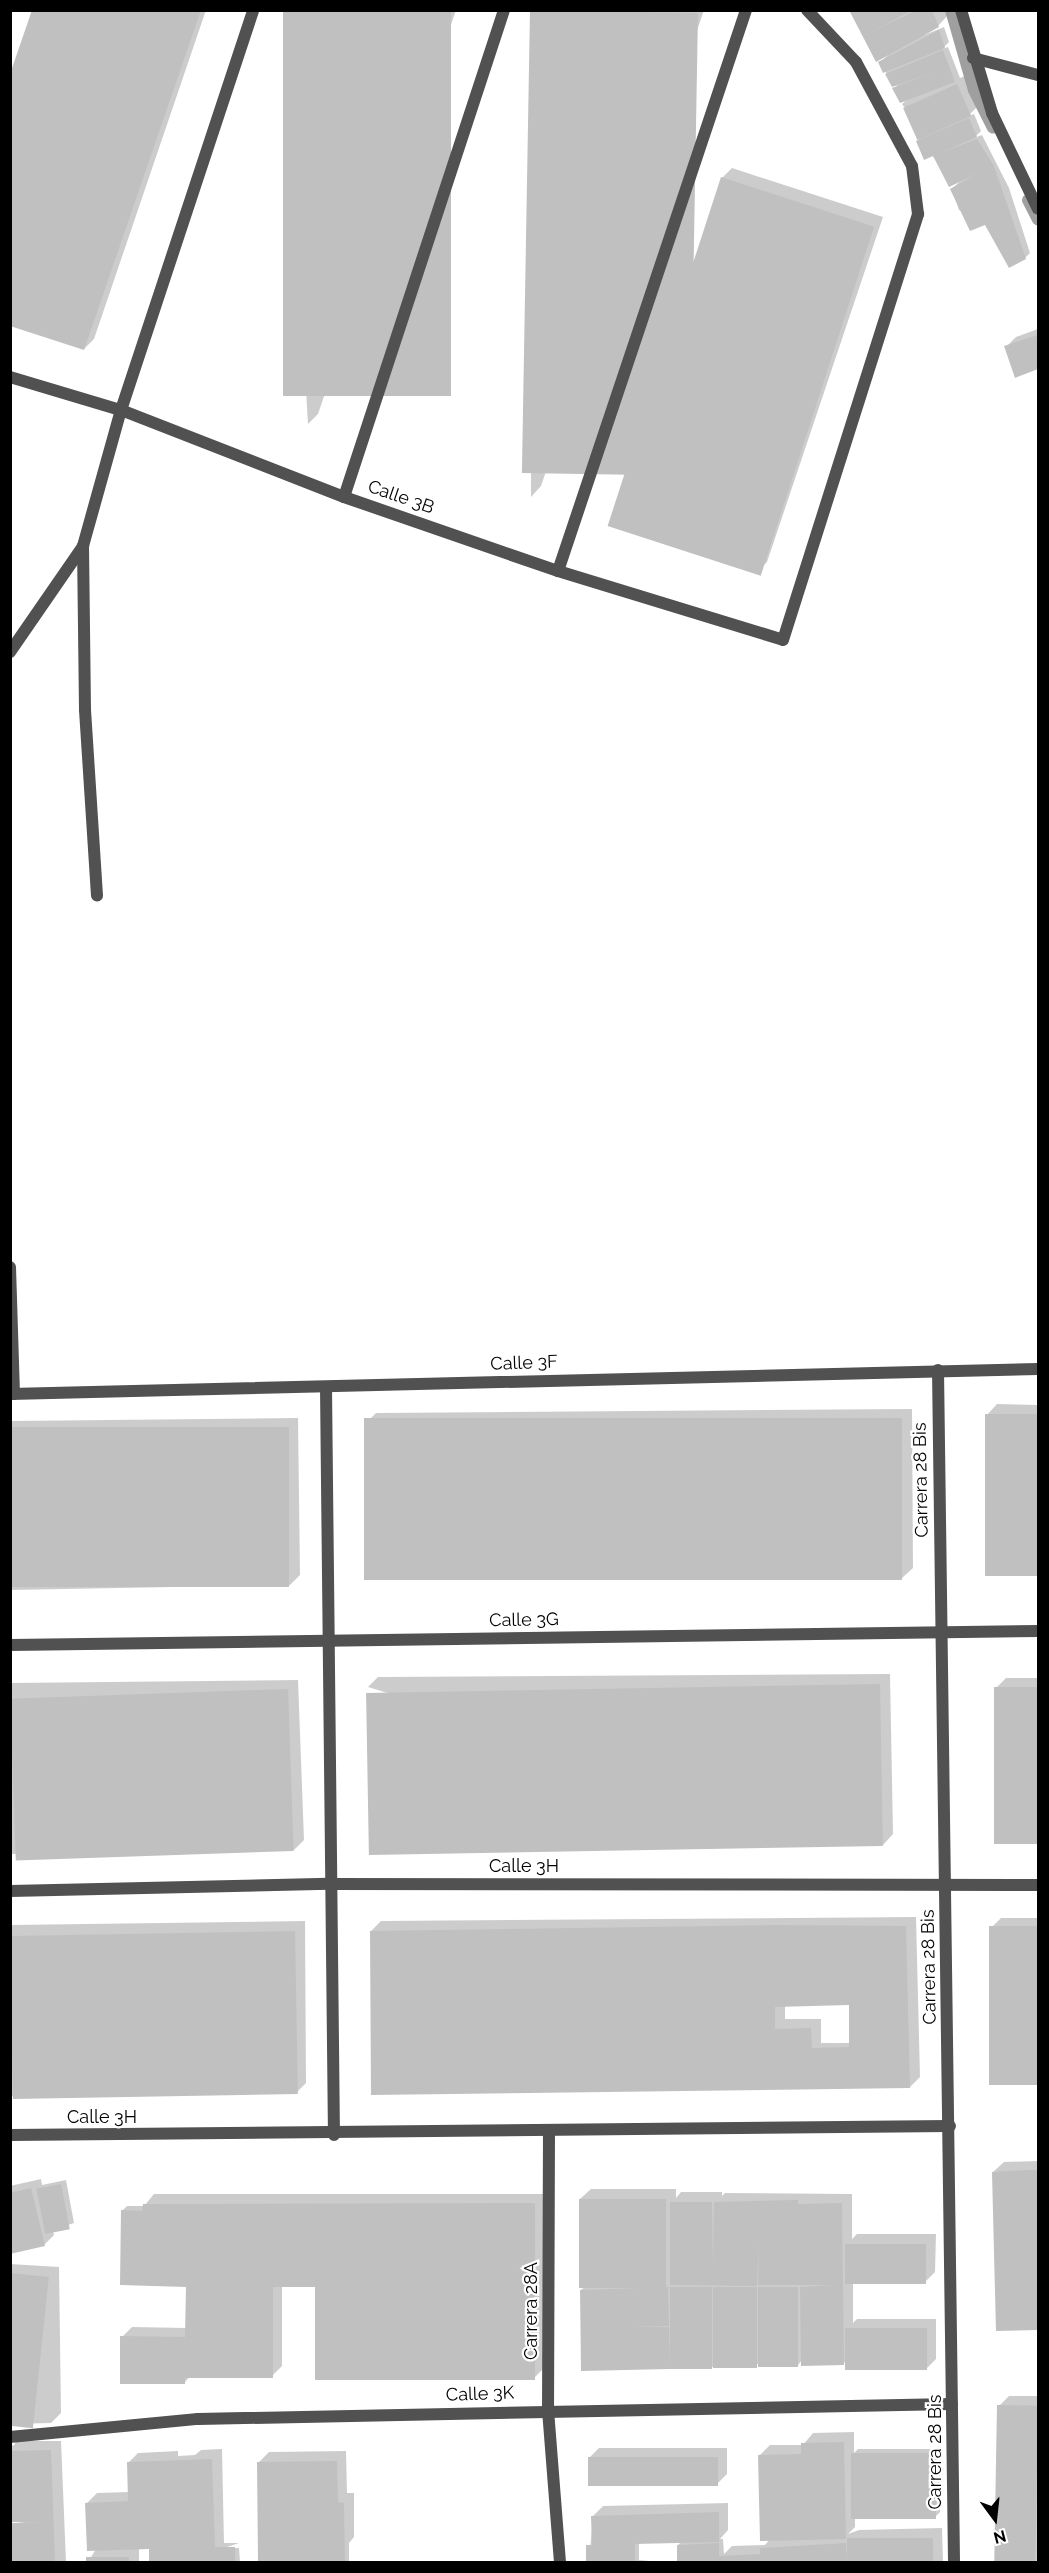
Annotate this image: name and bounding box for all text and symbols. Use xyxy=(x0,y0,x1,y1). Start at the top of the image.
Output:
street label: Calle 3B xyxy=(365,476,437,518)
street label: Calle 3F xyxy=(490,1351,558,1375)
street label: Carrera 28 Bis xyxy=(909,1422,933,1538)
street label: Calle 3G xyxy=(489,1609,559,1631)
street label: Calle 3H xyxy=(489,1855,559,1877)
street label: Carrera 28 Bis xyxy=(917,1909,941,2025)
street label: Calle 3H xyxy=(67,2106,137,2128)
street label: Carrera 28A xyxy=(520,2262,542,2360)
street label: Calle 3K xyxy=(445,2382,515,2406)
street label: Carrera 28 Bis xyxy=(924,2395,946,2509)
north arrow xyxy=(965,2489,1025,2549)
text: N xyxy=(991,2526,1008,2548)

